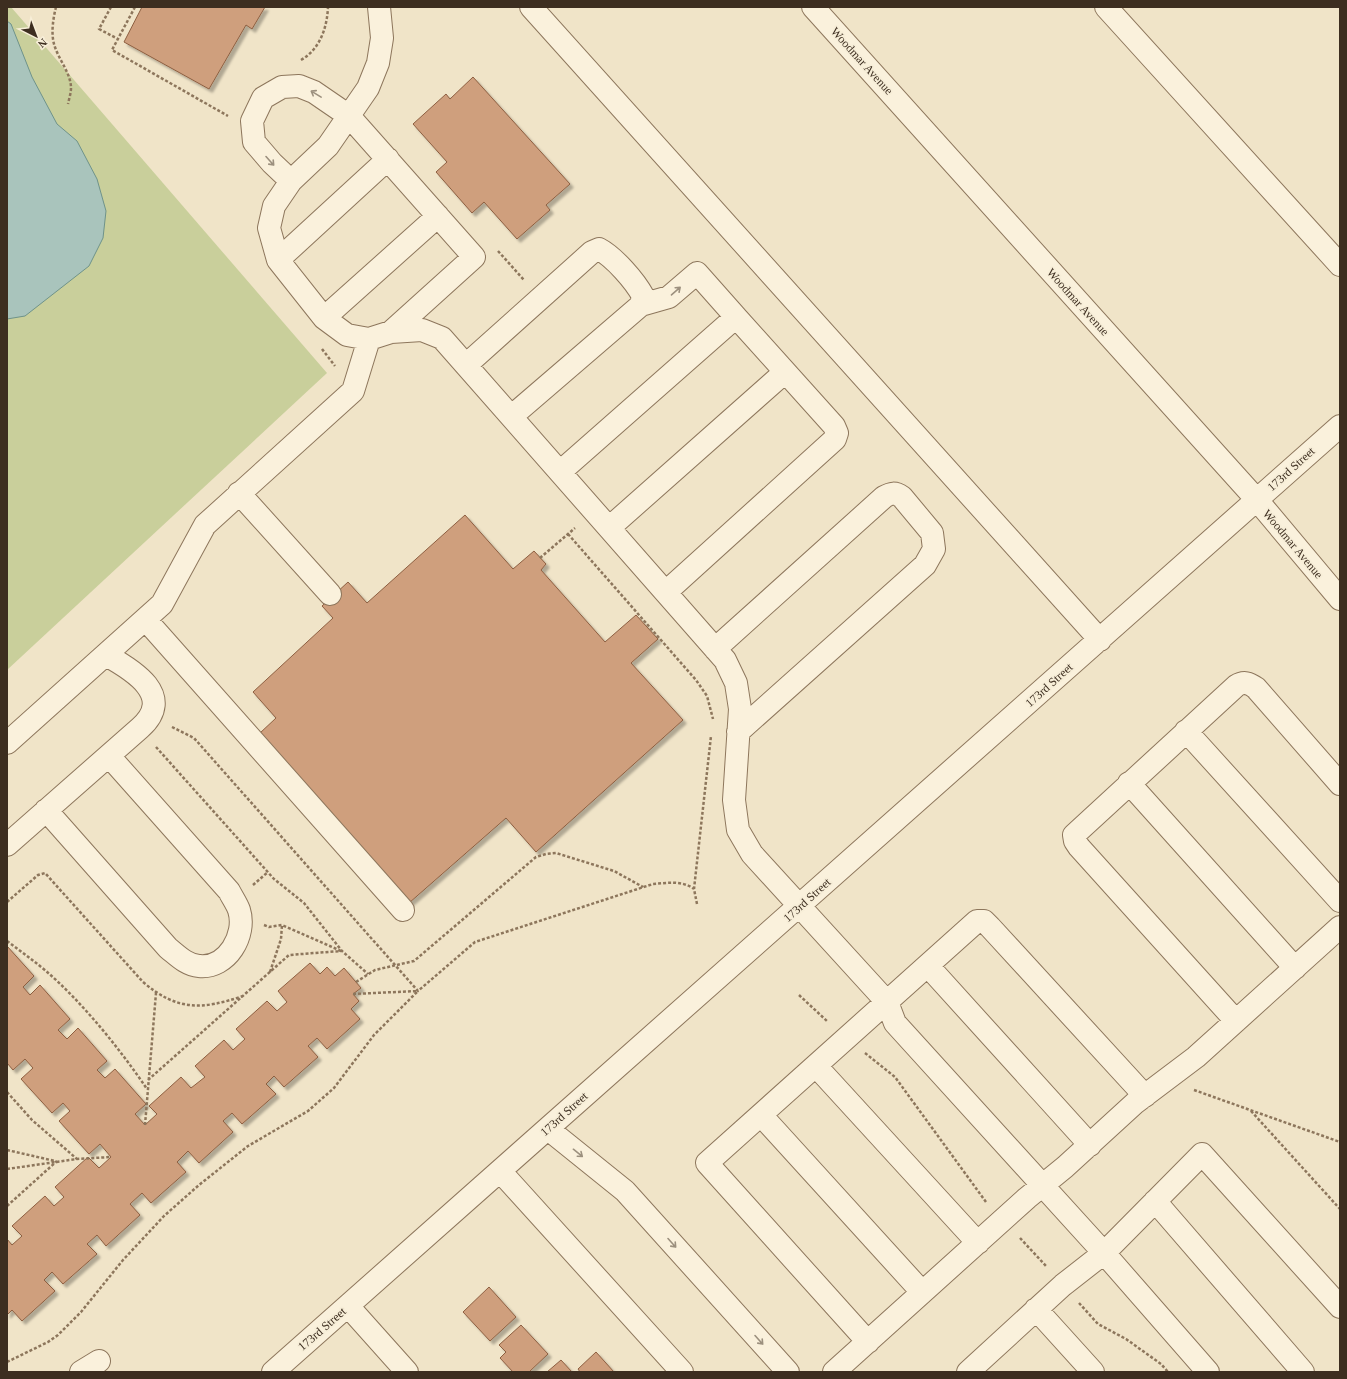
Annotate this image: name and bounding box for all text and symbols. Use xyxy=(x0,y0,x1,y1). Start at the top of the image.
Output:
north arrow xyxy=(16,16,56,56)
street label: Woodmar Avenue xyxy=(828,24,896,98)
text: N xyxy=(36,36,50,51)
one-way arrow xyxy=(310,90,322,98)
one-way arrow xyxy=(265,155,274,165)
street label: Woodmar Avenue xyxy=(1044,265,1112,339)
one-way arrow xyxy=(671,286,682,295)
street label: 173rd Street xyxy=(1264,444,1318,494)
street label: Woodmar Avenue xyxy=(1260,507,1326,581)
street label: 173rd Street xyxy=(1022,660,1076,710)
street label: 173rd Street xyxy=(780,875,834,925)
street label: 173rd Street xyxy=(537,1089,591,1139)
one-way arrow xyxy=(573,1149,584,1158)
one-way arrow xyxy=(667,1238,676,1249)
street label: 173rd Street xyxy=(295,1304,349,1354)
one-way arrow xyxy=(754,1335,763,1345)

